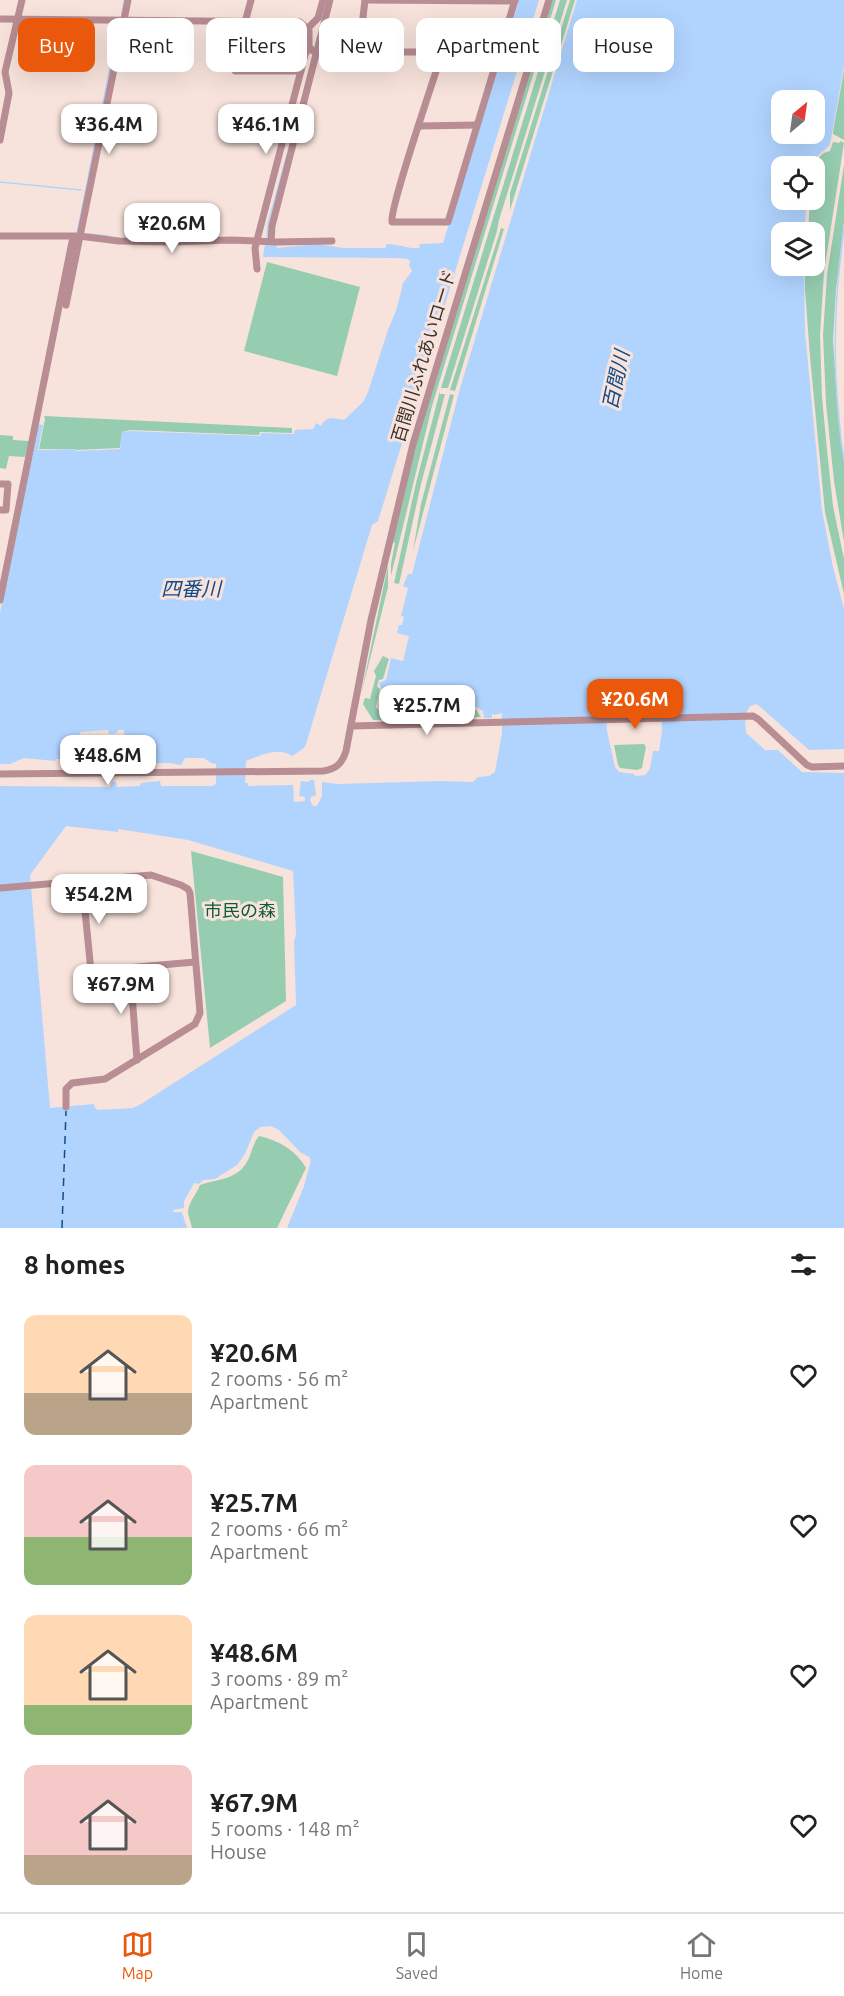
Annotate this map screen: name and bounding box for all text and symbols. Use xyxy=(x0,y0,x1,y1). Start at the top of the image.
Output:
chip: Buy xyxy=(18,18,95,72)
chip: Rent xyxy=(107,18,194,72)
chip: Filters xyxy=(206,18,307,72)
chip: New xyxy=(319,18,404,72)
chip: Apartment xyxy=(416,18,561,72)
chip: House xyxy=(573,18,674,72)
north arrow xyxy=(771,90,825,144)
map controls xyxy=(771,90,825,276)
pin: ¥36.4M xyxy=(60,104,158,155)
pin: ¥46.1M xyxy=(217,104,315,155)
text: ¥36.4M xyxy=(75,112,143,135)
text: ¥46.1M xyxy=(232,112,300,135)
button: locate xyxy=(771,156,825,210)
pin: ¥20.6M xyxy=(123,203,221,254)
text: ¥20.6M xyxy=(138,211,206,234)
button: layers xyxy=(771,222,825,276)
street label: 百間川ふれあいロード xyxy=(387,267,459,445)
water label: 百間川 xyxy=(598,346,633,412)
water label: 四番川 xyxy=(161,577,223,600)
pin: ¥20.6M xyxy=(586,679,684,730)
pin: ¥25.7M xyxy=(378,685,476,736)
text: ¥20.6M xyxy=(601,687,669,710)
text: ¥25.7M xyxy=(393,693,461,716)
pin: ¥48.6M xyxy=(59,735,157,786)
text: ¥48.6M xyxy=(74,743,142,766)
pin: ¥54.2M xyxy=(50,874,148,925)
text: ¥54.2M xyxy=(65,882,133,905)
park label: 市民の森 xyxy=(204,900,276,920)
pin: ¥67.9M xyxy=(72,964,170,1015)
text: ¥67.9M xyxy=(87,972,155,995)
icon: filters xyxy=(787,1248,820,1281)
text: 8 homes xyxy=(24,1250,125,1279)
text: ¥20.6M xyxy=(210,1338,298,1367)
icon: home xyxy=(72,1339,144,1411)
icon: heart xyxy=(787,1359,820,1392)
text: 2 rooms · 56 m² xyxy=(210,1367,348,1390)
text: Apartment xyxy=(210,1390,308,1413)
text: ¥25.7M xyxy=(210,1488,298,1517)
icon: home xyxy=(72,1489,144,1561)
icon: heart xyxy=(787,1509,820,1542)
text: 2 rooms · 66 m² xyxy=(210,1517,348,1540)
text: Apartment xyxy=(210,1540,308,1563)
text: ¥48.6M xyxy=(210,1638,298,1667)
icon: home xyxy=(72,1639,144,1711)
icon: heart xyxy=(787,1659,820,1692)
text: 3 rooms · 89 m² xyxy=(210,1667,348,1690)
text: Apartment xyxy=(210,1690,308,1713)
text: ¥67.9M xyxy=(210,1788,298,1817)
icon: home xyxy=(72,1789,144,1861)
icon: heart xyxy=(787,1809,820,1842)
text: 5 rooms · 148 m² xyxy=(210,1817,360,1840)
text: House xyxy=(210,1840,267,1863)
tab: Map xyxy=(121,1928,154,1982)
tab: Saved xyxy=(396,1928,438,1982)
tab: Home xyxy=(680,1928,723,1982)

